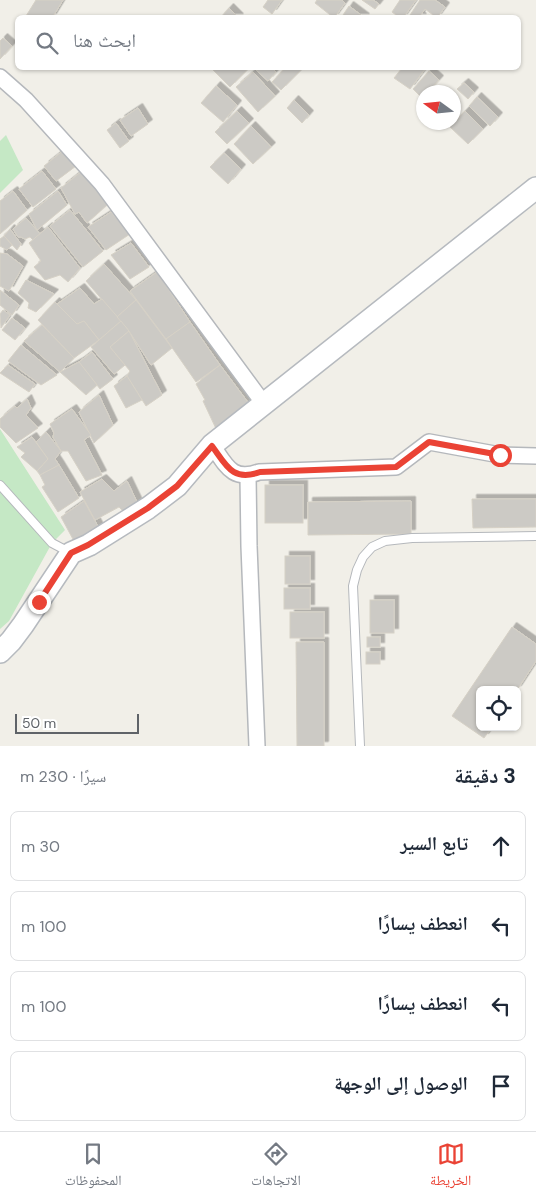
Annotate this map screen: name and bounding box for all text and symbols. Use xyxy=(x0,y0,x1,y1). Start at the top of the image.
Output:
search box xyxy=(15,15,521,70)
text: ابحث هنا xyxy=(73,28,136,53)
icon: search xyxy=(33,29,61,57)
north arrow xyxy=(416,85,461,130)
route start xyxy=(489,444,512,467)
route end xyxy=(28,591,51,614)
map controls xyxy=(476,686,521,731)
button: locate xyxy=(476,686,521,731)
scale bar xyxy=(15,711,139,734)
text: 50 m xyxy=(22,714,56,732)
text: 3 دقيقة xyxy=(454,762,516,790)
text: سيرًا · 230 m xyxy=(20,766,106,787)
text: تابع السير xyxy=(400,831,468,856)
icon: ahead xyxy=(487,832,515,860)
text: 30 m xyxy=(21,836,60,857)
text: انعطف يسارًا xyxy=(377,911,468,936)
icon: left xyxy=(487,912,515,940)
text: 100 m xyxy=(21,916,66,937)
text: انعطف يسارًا xyxy=(377,991,468,1016)
icon: left xyxy=(487,992,515,1020)
text: 100 m xyxy=(21,996,66,1017)
text: الوصول إلى الوجهة xyxy=(334,1071,468,1096)
icon: arrive xyxy=(487,1072,515,1100)
tab: المحفوظات xyxy=(65,1140,122,1194)
tab: الاتجاهات xyxy=(251,1140,301,1194)
tab: الخريطة xyxy=(430,1140,471,1194)

